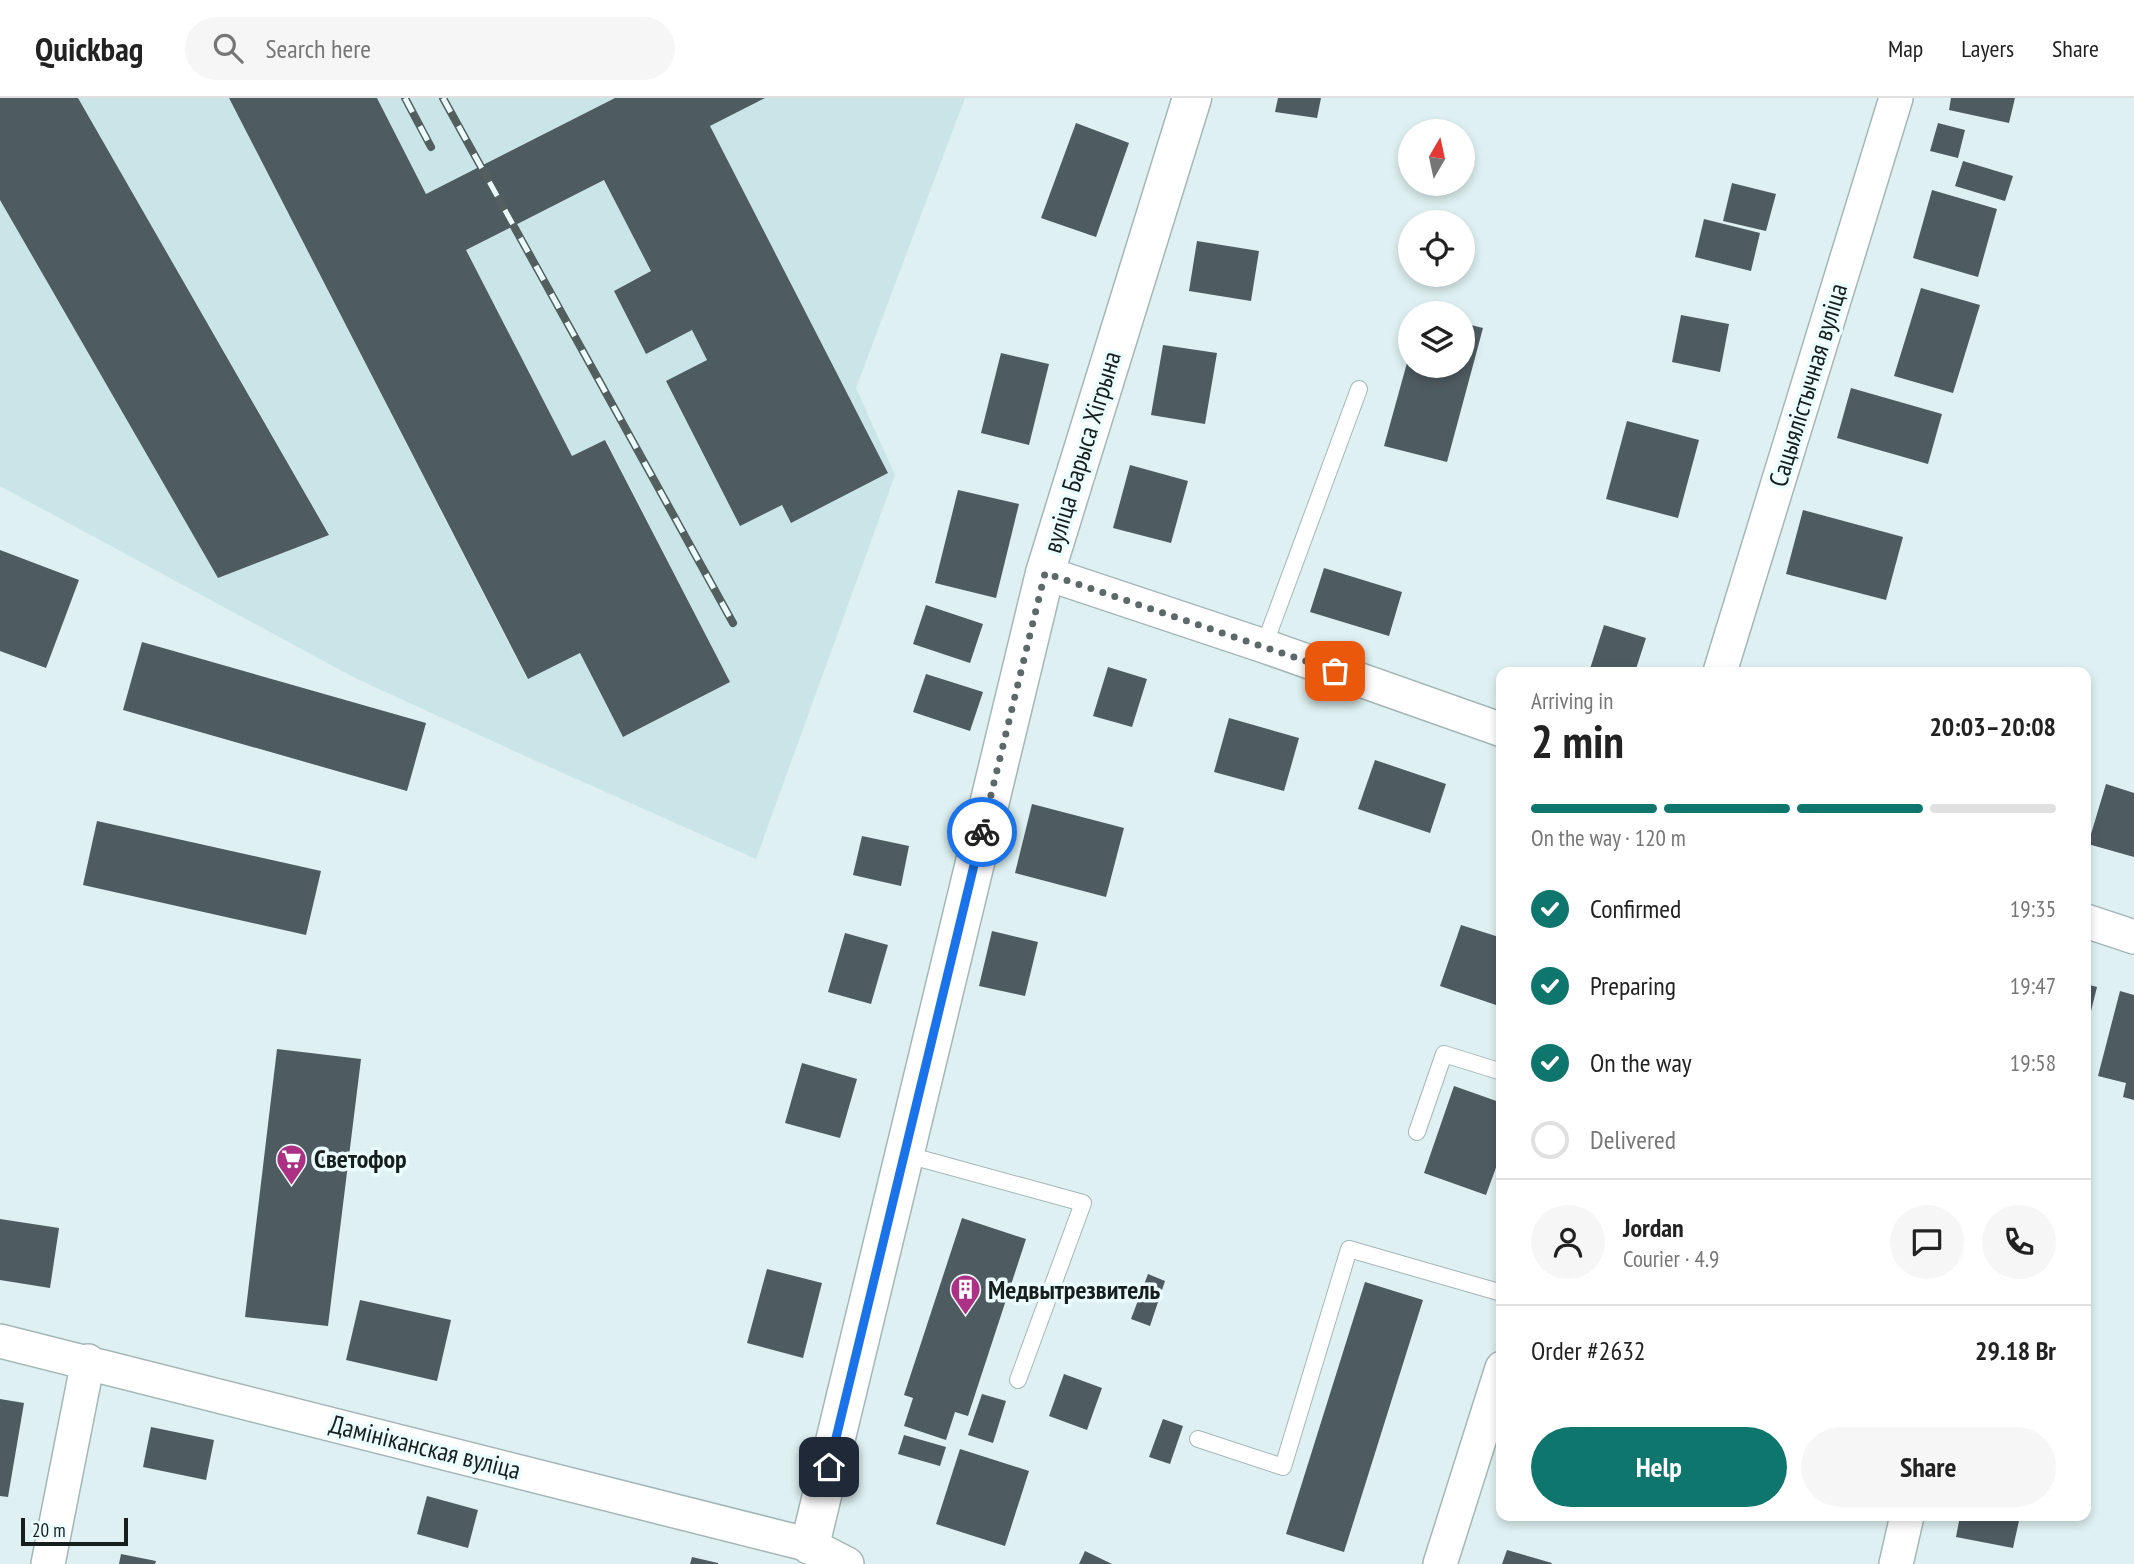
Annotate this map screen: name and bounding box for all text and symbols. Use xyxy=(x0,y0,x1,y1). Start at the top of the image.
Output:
search box xyxy=(185,17,675,80)
text: Quickbag xyxy=(35,27,143,70)
icon: search xyxy=(209,29,247,67)
text: Search here xyxy=(265,32,371,65)
text: Map xyxy=(1888,33,1923,64)
text: Layers xyxy=(1961,33,2014,64)
text: Share xyxy=(2052,33,2099,64)
north arrow xyxy=(1398,119,1475,196)
map controls xyxy=(1398,119,1475,378)
button: locate xyxy=(1398,210,1475,287)
street label: Сацыялістычная вуліца xyxy=(1761,279,1854,491)
button: layers xyxy=(1398,301,1475,378)
street label: вуліца Барыса Хігрына xyxy=(1035,347,1128,557)
pin xyxy=(1305,641,1365,701)
icon: bag xyxy=(1316,652,1354,690)
text: Arriving in xyxy=(1531,686,1613,715)
text: 20:03–20:08 xyxy=(1929,710,2056,743)
text: 2 min xyxy=(1531,711,1624,771)
courier xyxy=(947,797,1017,867)
icon: bike xyxy=(963,813,1001,851)
text: On the way · 120 m xyxy=(1531,823,1686,852)
icon: check xyxy=(1531,890,1569,928)
text: Confirmed xyxy=(1590,892,1681,925)
text: 19:35 xyxy=(2010,894,2056,923)
icon: check xyxy=(1531,967,1569,1005)
text: Preparing xyxy=(1590,969,1676,1002)
text: 19:47 xyxy=(2010,971,2056,1000)
icon: check xyxy=(1531,1044,1569,1082)
text: On the way xyxy=(1590,1046,1692,1079)
text: 19:58 xyxy=(2010,1048,2056,1077)
text: Delivered xyxy=(1590,1123,1676,1156)
supermarket icon: Светофор xyxy=(274,1142,308,1186)
place label: Светофор xyxy=(314,1142,407,1175)
button: person xyxy=(1531,1205,1605,1279)
button: chat xyxy=(1890,1205,1964,1279)
button: phone xyxy=(1982,1205,2056,1279)
text: Jordan xyxy=(1623,1211,1684,1244)
text: Courier · 4.9 xyxy=(1623,1244,1719,1273)
building icon: Медвытрезвитель xyxy=(948,1273,982,1317)
place label: Медвытрезвитель xyxy=(988,1273,1160,1306)
text: Order #2632 xyxy=(1531,1334,1646,1367)
text: 29.18 Br xyxy=(1975,1334,2056,1367)
street label: Дамініканская вуліца xyxy=(326,1407,524,1486)
button: Help xyxy=(1531,1427,1787,1507)
button: Share xyxy=(1801,1427,2056,1507)
pin xyxy=(799,1437,859,1497)
icon: home xyxy=(810,1448,848,1486)
scale bar xyxy=(21,1515,128,1547)
text: 20 m xyxy=(32,1518,66,1542)

